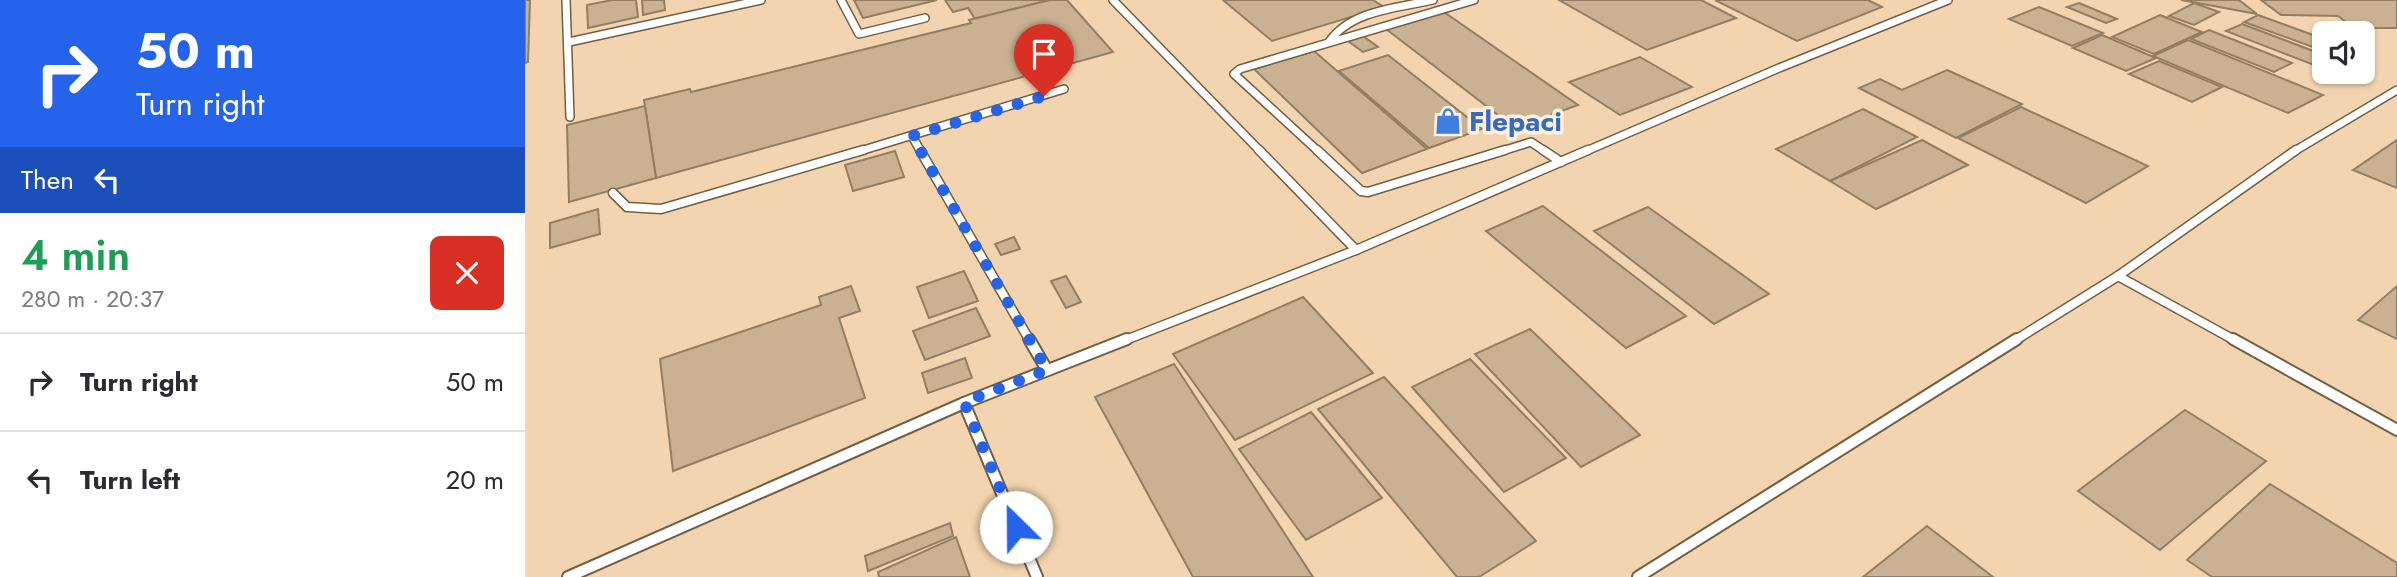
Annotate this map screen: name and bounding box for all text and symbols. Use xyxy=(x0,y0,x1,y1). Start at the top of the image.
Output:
text: 50 m xyxy=(136,16,255,86)
map controls xyxy=(2312,21,2375,84)
button: sound xyxy=(2312,21,2375,84)
pin xyxy=(1014,24,1074,96)
icon: right xyxy=(21,28,112,119)
icon: arrive xyxy=(1025,35,1063,73)
text: Turn right xyxy=(136,81,265,127)
place label: Flepaci xyxy=(1469,101,1562,142)
shop icon: Flepaci xyxy=(1433,106,1463,136)
text: Then xyxy=(21,161,74,199)
icon: left xyxy=(88,161,126,199)
text: 4 min xyxy=(21,225,130,286)
button: close xyxy=(430,236,504,310)
text: 280 m · 20:37 xyxy=(21,282,164,316)
icon: right xyxy=(21,363,59,401)
text: Turn right xyxy=(80,363,198,401)
text: 50 m xyxy=(446,363,504,401)
icon: left xyxy=(21,461,59,499)
text: Turn left xyxy=(80,461,180,499)
text: 20 m xyxy=(446,461,504,499)
position arrow xyxy=(979,490,1053,564)

